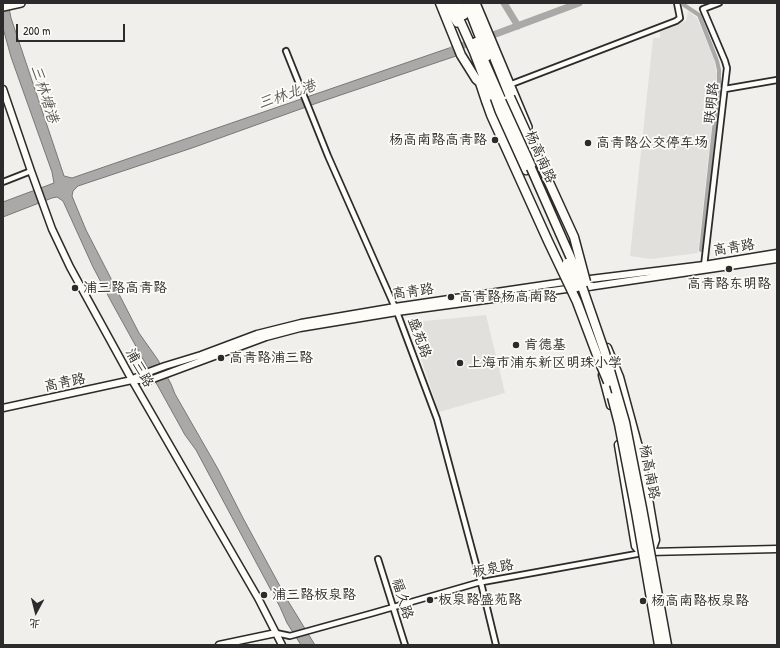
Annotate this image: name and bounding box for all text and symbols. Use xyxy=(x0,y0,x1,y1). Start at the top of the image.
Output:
scale bar xyxy=(18,16,127,42)
text: 200 m xyxy=(23,22,50,39)
water label: 三林塘港 xyxy=(26,63,62,125)
water label: 三林北港 xyxy=(256,77,318,113)
street label: 联明路 xyxy=(701,81,723,125)
street label: 杨高南路 xyxy=(521,128,559,186)
place label: 杨高南路高青路 xyxy=(389,132,487,148)
marker: 杨高南路高青路 xyxy=(490,135,500,145)
place label: 高青路公交停车场 xyxy=(596,135,708,151)
marker: 高青路公交停车场 xyxy=(583,138,593,148)
street label: 高青路 xyxy=(712,236,756,260)
marker: 高青路东明路 xyxy=(724,264,734,274)
place label: 高青路东明路 xyxy=(687,276,771,292)
place label: 浦三路高青路 xyxy=(83,280,167,296)
street label: 高青路 xyxy=(391,281,435,303)
marker: 浦三路高青路 xyxy=(70,283,80,293)
place label: 高青路杨高南路 xyxy=(459,289,557,305)
marker: 高青路杨高南路 xyxy=(446,292,456,302)
street label: 盛苑路 xyxy=(404,315,434,361)
place label: 肯德基 xyxy=(524,337,566,353)
marker: 肯德基 xyxy=(511,340,521,350)
street label: 浦三路 xyxy=(121,346,157,390)
place label: 高青路浦三路 xyxy=(229,350,313,366)
marker: 高青路浦三路 xyxy=(216,353,226,363)
place label: 上海市浦东新区明珠小学 xyxy=(468,355,622,371)
marker: 上海市浦东新区明珠小学 xyxy=(455,358,465,368)
street label: 高青路 xyxy=(43,370,87,396)
street label: 杨高南路 xyxy=(635,443,663,501)
street label: 板泉路 xyxy=(471,557,515,581)
street label: 福久路 xyxy=(388,576,416,622)
place label: 浦三路板泉路 xyxy=(272,587,356,603)
marker: 浦三路板泉路 xyxy=(259,590,269,600)
north arrow xyxy=(16,592,56,632)
place label: 板泉路盛苑路 xyxy=(438,592,522,608)
place label: 杨高南路板泉路 xyxy=(651,593,749,609)
marker: 板泉路盛苑路 xyxy=(425,595,435,605)
marker: 杨高南路板泉路 xyxy=(638,596,648,606)
text: 北 xyxy=(28,616,41,632)

